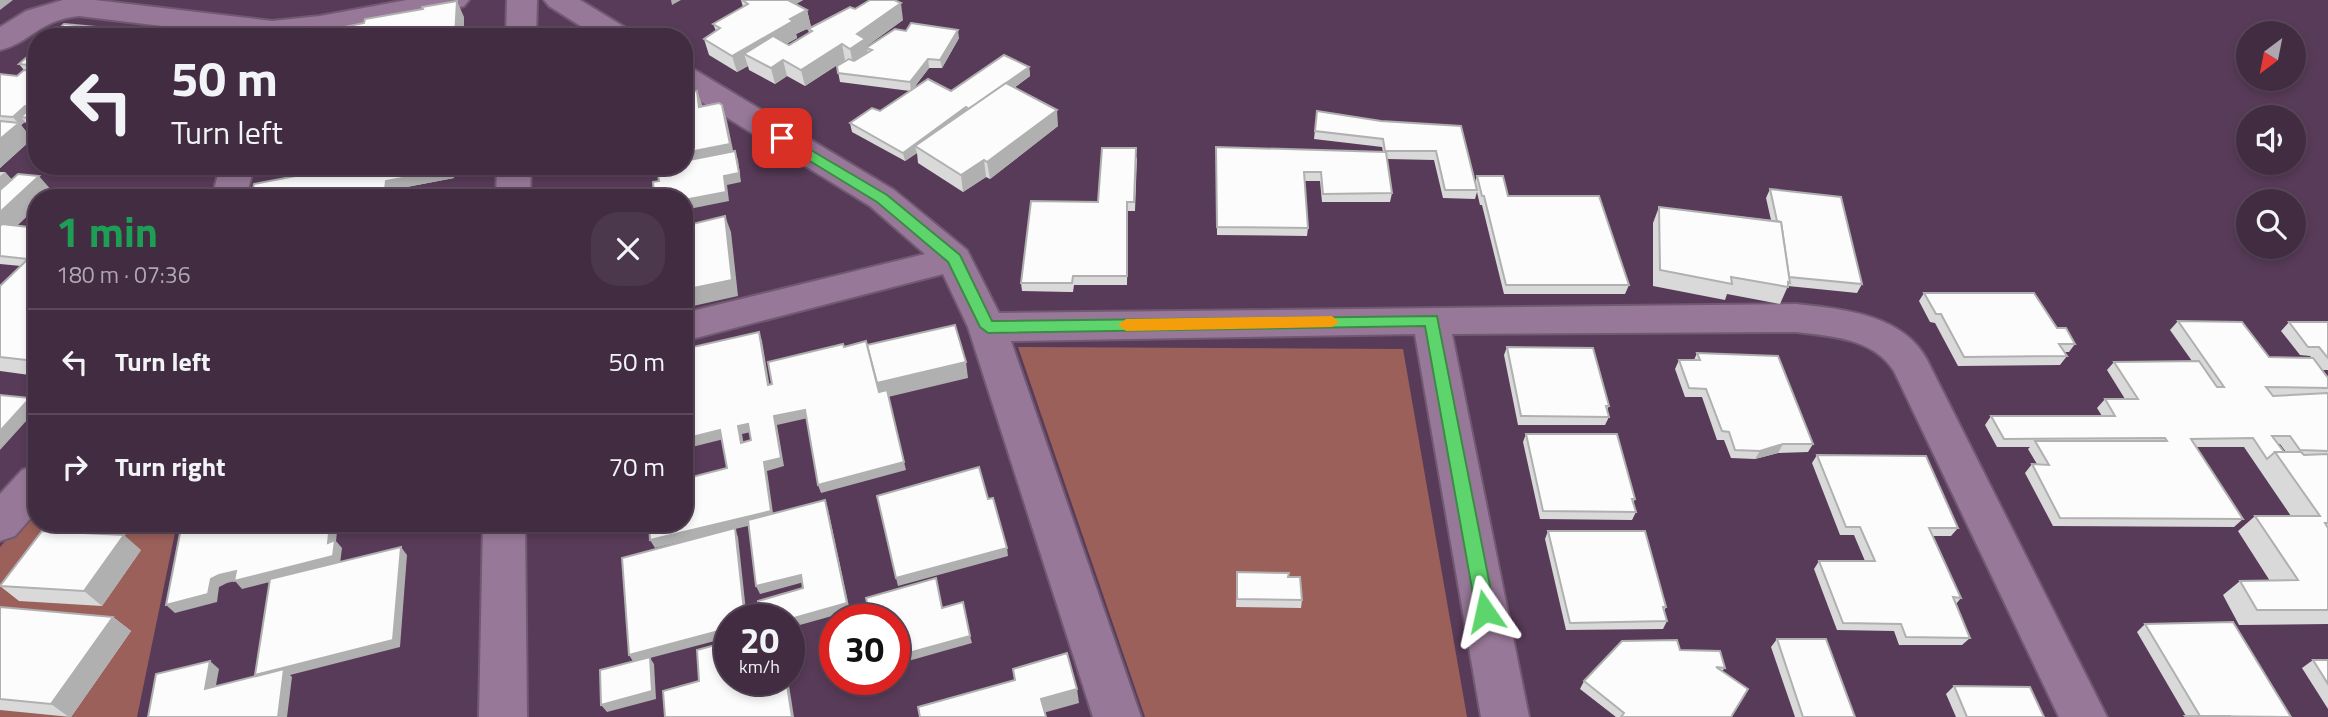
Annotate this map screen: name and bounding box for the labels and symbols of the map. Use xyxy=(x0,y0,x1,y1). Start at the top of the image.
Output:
north arrow xyxy=(2236,21,2306,91)
pin xyxy=(752,108,812,168)
position arrow xyxy=(1448,574,1522,648)
speed limit sign: 30 xyxy=(819,604,910,695)

